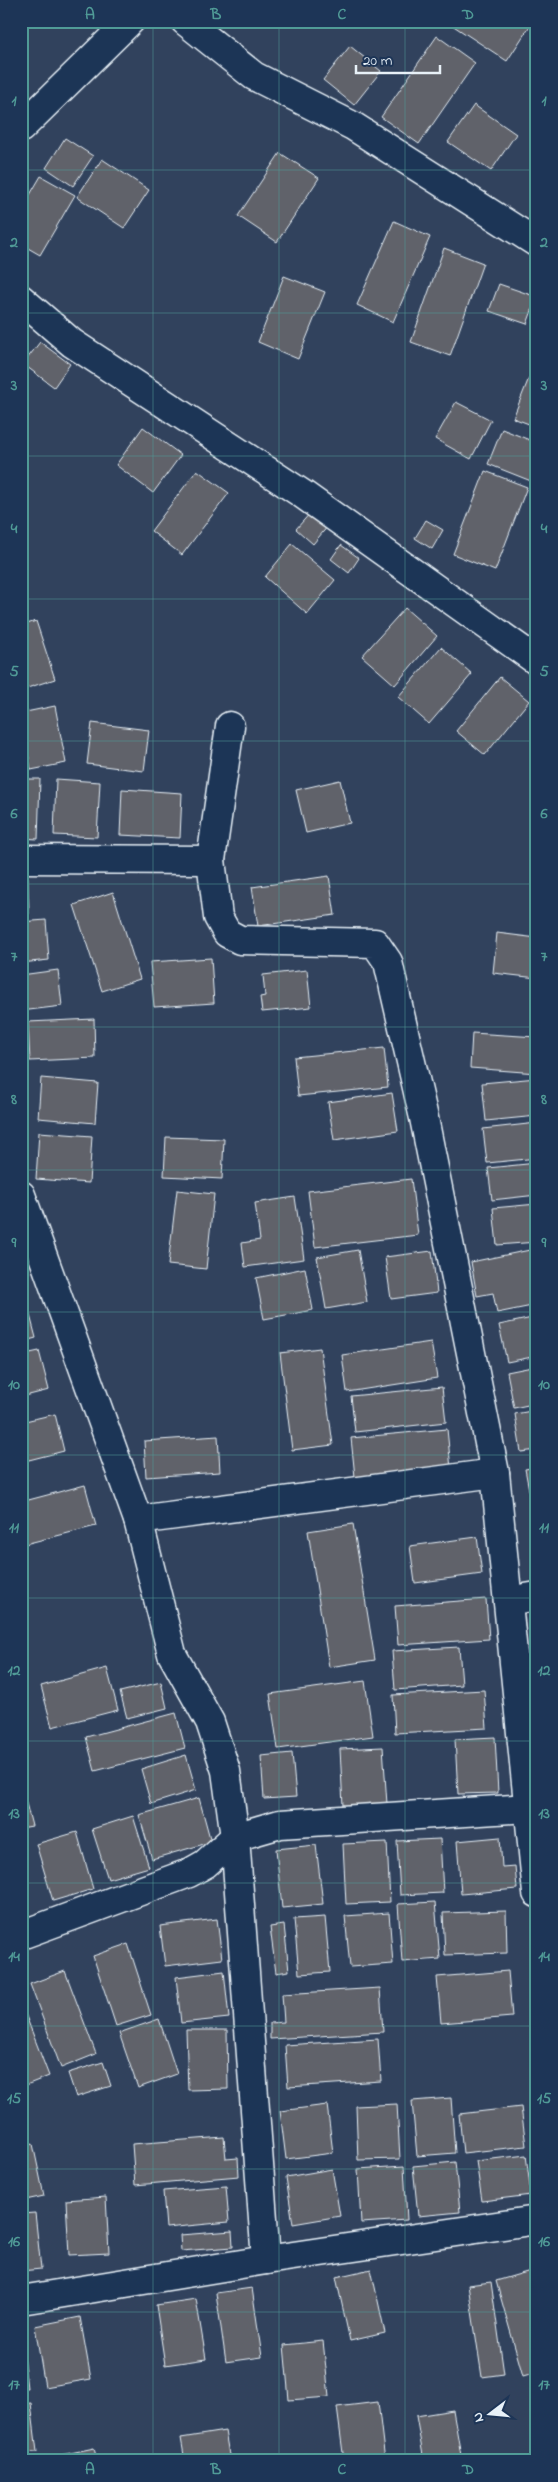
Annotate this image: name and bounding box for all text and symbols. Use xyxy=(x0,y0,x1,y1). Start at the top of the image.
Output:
text: A xyxy=(85,3,95,27)
text: B xyxy=(210,3,222,27)
text: C xyxy=(338,3,347,27)
text: D xyxy=(461,3,474,27)
scale bar xyxy=(356,42,439,74)
text: 20 m xyxy=(363,50,393,72)
text: 1 xyxy=(11,89,17,113)
text: 1 xyxy=(541,89,547,113)
text: 2 xyxy=(9,231,18,255)
text: 2 xyxy=(539,231,548,255)
text: 3 xyxy=(10,374,18,398)
text: 3 xyxy=(540,374,548,398)
text: 4 xyxy=(10,517,18,541)
text: 4 xyxy=(540,517,548,541)
text: 5 xyxy=(9,660,19,684)
text: 5 xyxy=(539,660,549,684)
text: 6 xyxy=(9,802,18,826)
text: 6 xyxy=(539,802,548,826)
text: 7 xyxy=(11,945,18,969)
text: 7 xyxy=(541,945,548,969)
text: 8 xyxy=(10,1088,17,1112)
text: 8 xyxy=(540,1088,547,1112)
text: 9 xyxy=(11,1231,17,1255)
text: 9 xyxy=(541,1231,547,1255)
text: 10 xyxy=(8,1373,20,1397)
text: 10 xyxy=(538,1373,550,1397)
text: 11 xyxy=(9,1516,20,1540)
text: 11 xyxy=(539,1516,550,1540)
text: 12 xyxy=(7,1659,21,1683)
text: 12 xyxy=(537,1659,551,1683)
text: 13 xyxy=(8,1802,20,1826)
text: 13 xyxy=(538,1802,550,1826)
text: 14 xyxy=(8,1945,20,1969)
text: 14 xyxy=(538,1945,550,1969)
text: 15 xyxy=(7,2087,22,2111)
text: 15 xyxy=(537,2087,552,2111)
text: 16 xyxy=(8,2230,21,2254)
text: 16 xyxy=(538,2230,551,2254)
text: 17 xyxy=(8,2373,20,2397)
text: 17 xyxy=(538,2373,550,2397)
north arrow xyxy=(466,2390,516,2440)
text: N xyxy=(468,2410,490,2425)
text: A xyxy=(85,2458,95,2482)
text: B xyxy=(210,2458,222,2482)
text: C xyxy=(338,2458,347,2482)
text: D xyxy=(461,2458,474,2482)

